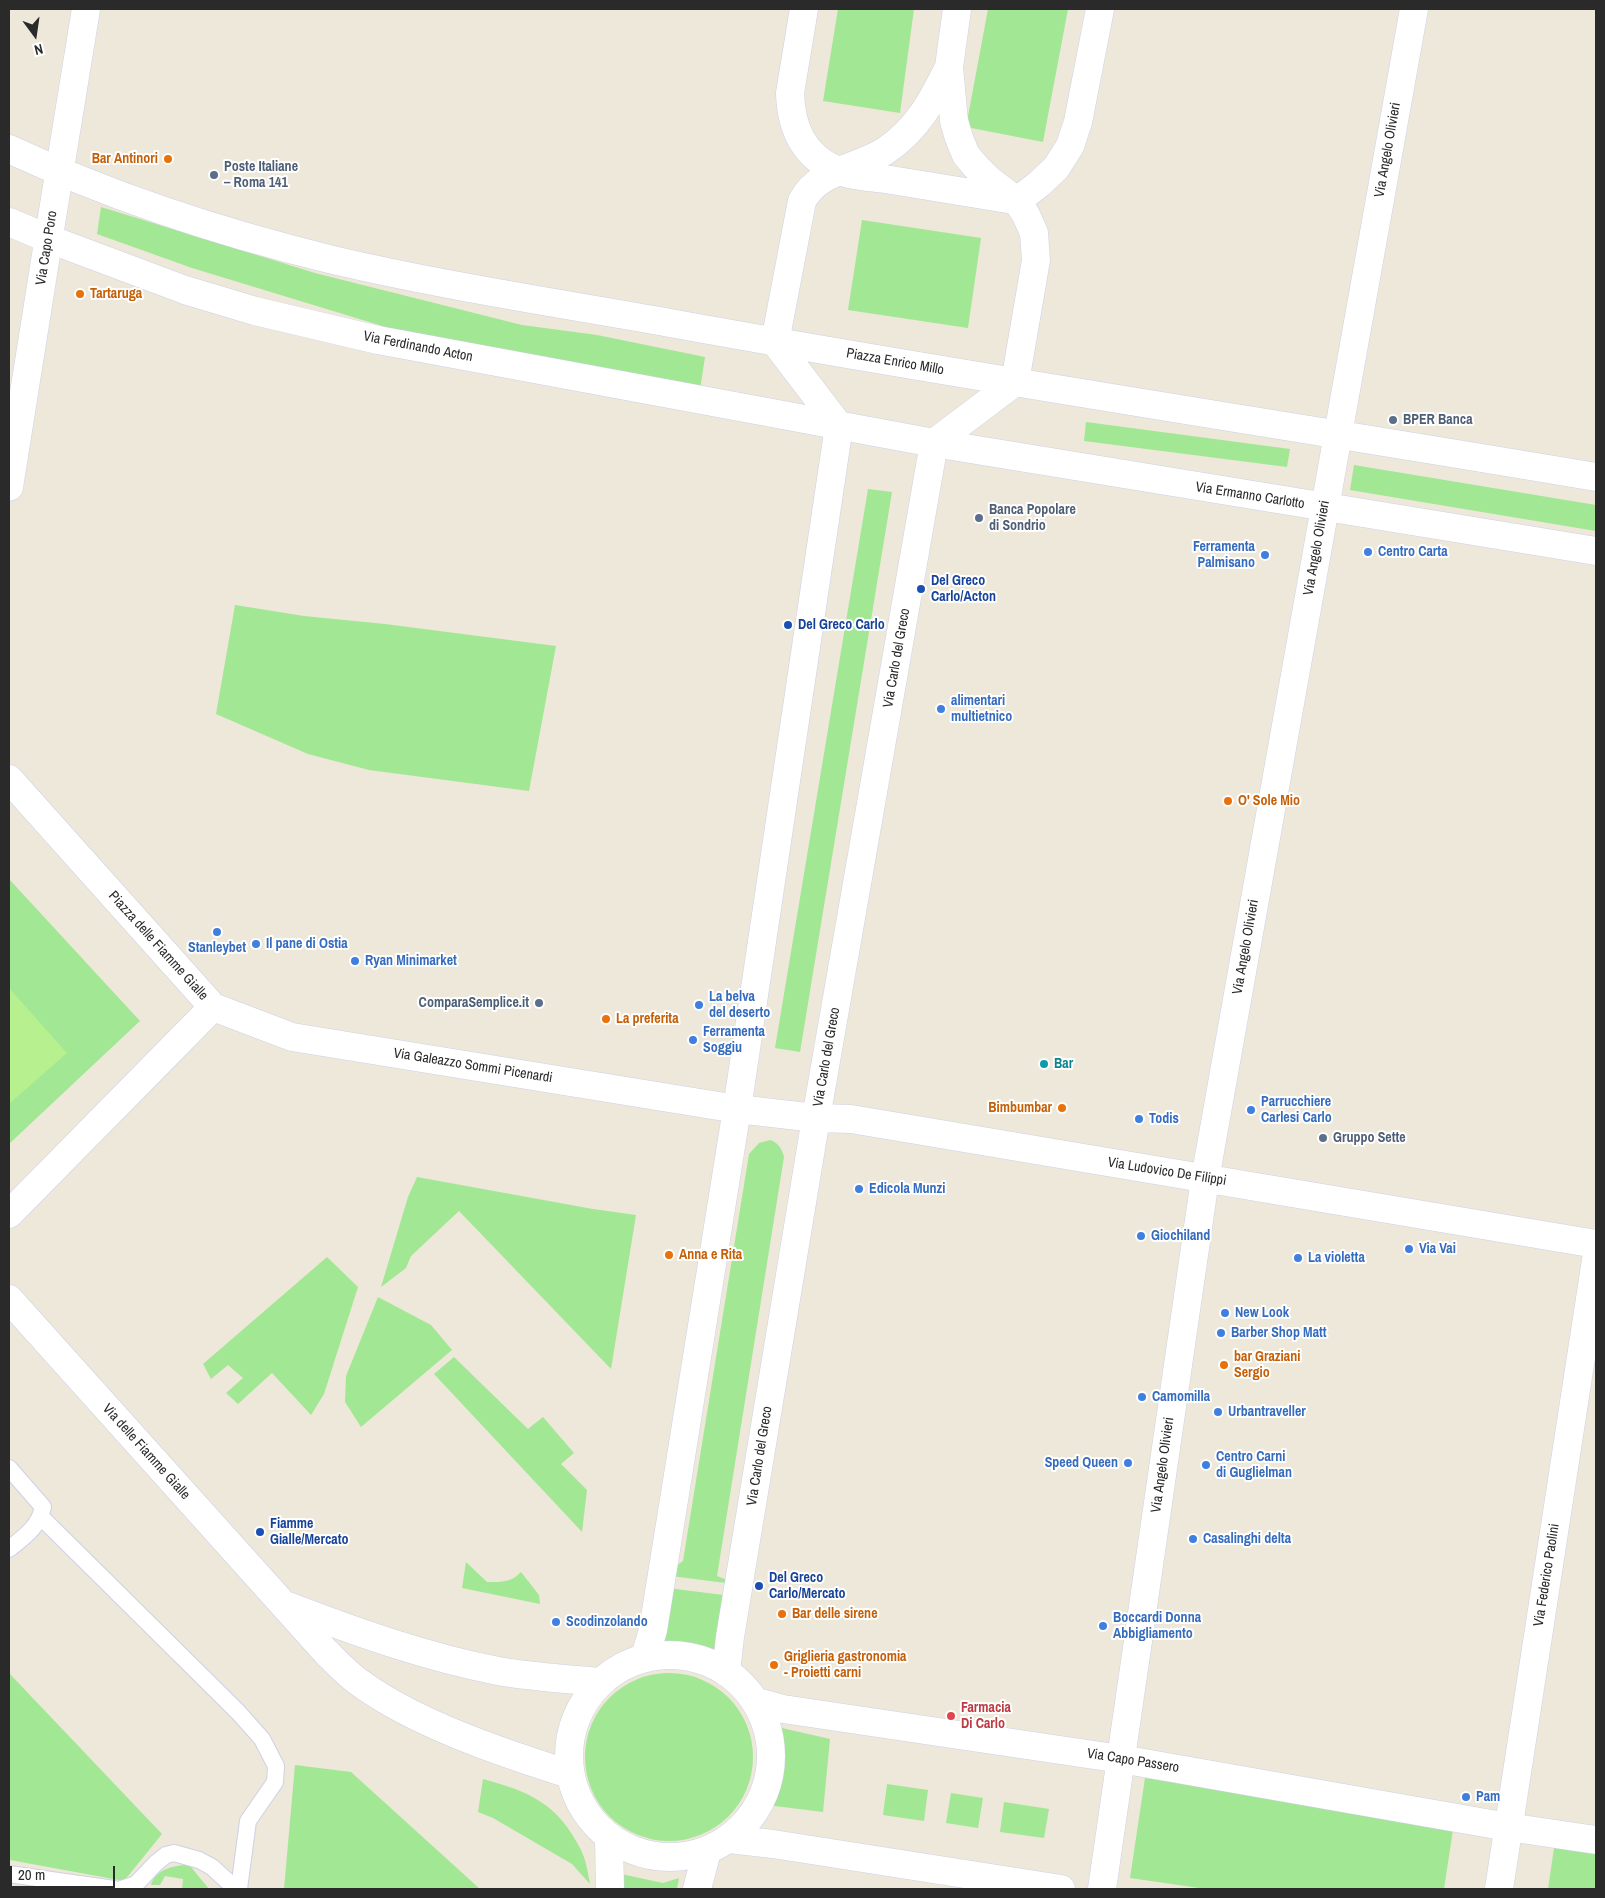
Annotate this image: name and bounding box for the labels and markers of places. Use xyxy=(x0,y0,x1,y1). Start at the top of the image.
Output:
place label: Bar Antinori xyxy=(92,151,158,167)
marker: Bar Antinori xyxy=(162,153,174,165)
place label: Poste Italiane – Roma 141 xyxy=(224,159,298,192)
marker: Poste Italiane – Roma 141 xyxy=(208,169,220,181)
place label: Tartaruga xyxy=(90,286,142,302)
marker: Tartaruga xyxy=(74,288,86,300)
place label: BPER Banca xyxy=(1403,412,1473,428)
marker: BPER Banca xyxy=(1387,414,1399,426)
place label: Banca Popolare di Sondrio xyxy=(989,502,1076,534)
marker: Banca Popolare di Sondrio xyxy=(973,512,985,524)
place label: Ferramenta Palmisano xyxy=(1193,539,1255,572)
place label: Centro Carta xyxy=(1378,544,1448,560)
marker: Centro Carta xyxy=(1362,546,1374,558)
marker: Ferramenta Palmisano xyxy=(1259,549,1271,561)
place label: Del Greco Carlo/Acton xyxy=(931,573,996,606)
marker: Del Greco Carlo/Acton xyxy=(915,583,927,595)
place label: Del Greco Carlo xyxy=(798,617,885,633)
marker: Del Greco Carlo xyxy=(782,619,794,631)
place label: alimentari multietnico xyxy=(951,693,1012,726)
marker: alimentari multietnico xyxy=(935,703,947,715)
place label: O' Sole Mio xyxy=(1238,793,1300,809)
marker: O' Sole Mio xyxy=(1222,795,1234,807)
marker: Stanleybet xyxy=(211,926,223,938)
place label: Il pane di Ostia xyxy=(266,936,348,952)
marker: Il pane di Ostia xyxy=(250,938,262,950)
place label: Stanleybet xyxy=(188,940,246,956)
place label: Ryan Minimarket xyxy=(365,953,457,969)
marker: Ryan Minimarket xyxy=(349,955,361,967)
place label: La belva del deserto xyxy=(709,989,770,1022)
place label: ComparaSemplice.it xyxy=(419,995,529,1011)
marker: ComparaSemplice.it xyxy=(533,997,545,1009)
marker: La belva del deserto xyxy=(693,999,705,1011)
place label: La preferita xyxy=(616,1011,679,1027)
marker: La preferita xyxy=(600,1013,612,1025)
place label: Ferramenta Soggiu xyxy=(703,1024,765,1056)
marker: Ferramenta Soggiu xyxy=(687,1034,699,1046)
place label: Bar xyxy=(1054,1056,1073,1072)
marker: Bar xyxy=(1038,1058,1050,1070)
place label: Parrucchiere Carlesi Carlo xyxy=(1261,1094,1332,1126)
place label: Bimbumbar xyxy=(988,1100,1052,1116)
marker: Bimbumbar xyxy=(1056,1102,1068,1114)
marker: Parrucchiere Carlesi Carlo xyxy=(1245,1104,1257,1116)
place label: Todis xyxy=(1149,1111,1179,1127)
marker: Todis xyxy=(1133,1113,1145,1125)
place label: Gruppo Sette xyxy=(1333,1130,1406,1146)
marker: Gruppo Sette xyxy=(1317,1132,1329,1144)
place label: Edicola Munzi xyxy=(869,1181,946,1197)
marker: Edicola Munzi xyxy=(853,1183,865,1195)
place label: Giochiland xyxy=(1151,1228,1210,1244)
marker: Giochiland xyxy=(1135,1230,1147,1242)
place label: Via Vai xyxy=(1419,1241,1456,1257)
marker: Via Vai xyxy=(1403,1243,1415,1255)
place label: Anna e Rita xyxy=(679,1247,742,1263)
marker: Anna e Rita xyxy=(663,1249,675,1261)
place label: La violetta xyxy=(1308,1250,1365,1266)
marker: La violetta xyxy=(1292,1252,1304,1264)
place label: New Look xyxy=(1235,1305,1289,1321)
marker: New Look xyxy=(1219,1307,1231,1319)
place label: Barber Shop Matt xyxy=(1231,1325,1327,1341)
marker: Barber Shop Matt xyxy=(1215,1327,1227,1339)
place label: bar Graziani Sergio xyxy=(1234,1349,1300,1381)
marker: bar Graziani Sergio xyxy=(1218,1359,1230,1371)
place label: Camomilla xyxy=(1152,1389,1210,1405)
marker: Camomilla xyxy=(1136,1391,1148,1403)
place label: Urbantraveller xyxy=(1228,1404,1306,1420)
marker: Urbantraveller xyxy=(1212,1406,1224,1418)
place label: Centro Carni di Guglielman xyxy=(1216,1449,1292,1481)
place label: Speed Queen xyxy=(1045,1455,1118,1471)
marker: Speed Queen xyxy=(1122,1457,1134,1469)
marker: Centro Carni di Guglielman xyxy=(1200,1459,1212,1471)
place label: Fiamme Gialle/Mercato xyxy=(270,1516,348,1548)
marker: Fiamme Gialle/Mercato xyxy=(254,1526,266,1538)
place label: Casalinghi delta xyxy=(1203,1531,1291,1547)
marker: Casalinghi delta xyxy=(1187,1533,1199,1545)
place label: Del Greco Carlo/Mercato xyxy=(769,1570,846,1602)
marker: Del Greco Carlo/Mercato xyxy=(753,1580,765,1592)
place label: Bar delle sirene xyxy=(792,1606,878,1622)
marker: Bar delle sirene xyxy=(776,1608,788,1620)
place label: Boccardi Donna Abbigliamento xyxy=(1113,1610,1201,1642)
place label: Scodinzolando xyxy=(566,1614,648,1630)
marker: Scodinzolando xyxy=(550,1616,562,1628)
marker: Boccardi Donna Abbigliamento xyxy=(1097,1620,1109,1632)
place label: Griglieria gastronomia - Proietti carni xyxy=(784,1649,906,1681)
marker: Griglieria gastronomia - Proietti carni xyxy=(768,1659,780,1671)
place label: Farmacia Di Carlo xyxy=(961,1700,1011,1732)
marker: Farmacia Di Carlo xyxy=(945,1710,957,1722)
place label: Pam xyxy=(1476,1789,1500,1805)
marker: Pam xyxy=(1460,1791,1472,1803)

